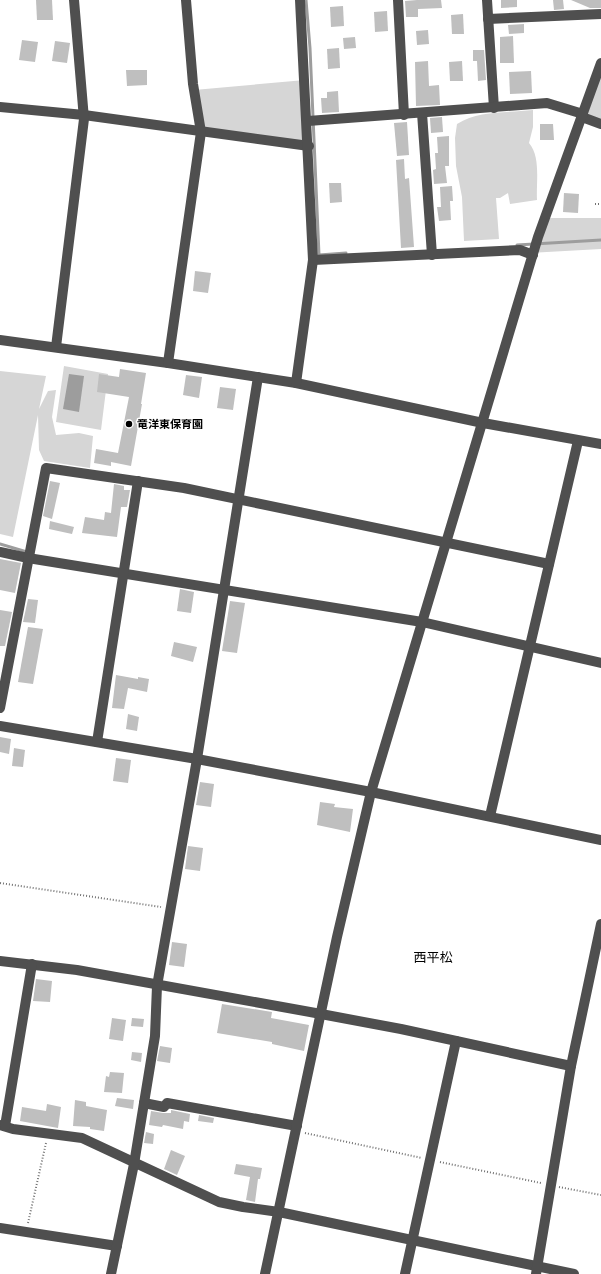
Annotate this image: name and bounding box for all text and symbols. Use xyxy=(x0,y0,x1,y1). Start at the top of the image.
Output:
place label: 竜洋東保育園 xyxy=(137,418,203,431)
marker: 竜洋東保育園 xyxy=(124,419,134,429)
district label: 西平松 xyxy=(413,950,453,965)

